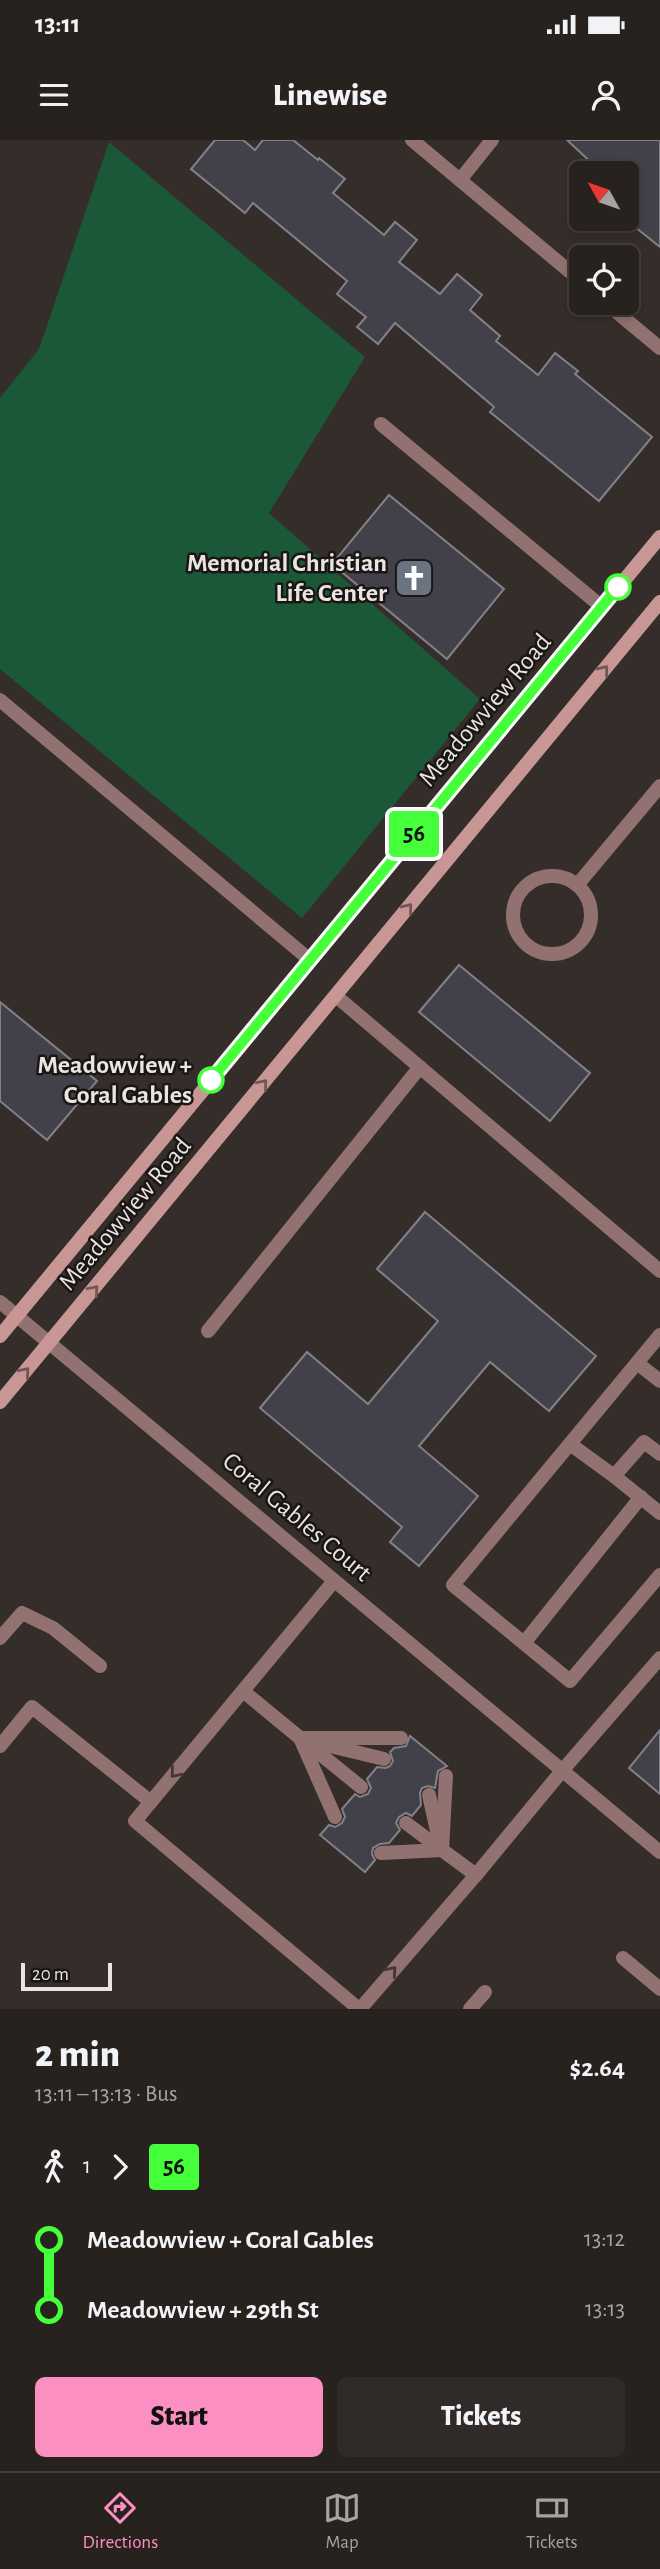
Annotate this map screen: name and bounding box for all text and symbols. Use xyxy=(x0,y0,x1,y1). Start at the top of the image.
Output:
text: 13:11 xyxy=(35,11,80,37)
icon: menu xyxy=(35,76,73,114)
icon: person xyxy=(587,76,625,114)
text: Linewise xyxy=(273,79,387,111)
north arrow xyxy=(569,161,639,231)
map controls xyxy=(569,161,639,315)
button: locate xyxy=(569,245,639,315)
place label: Memorial Christian Life Center xyxy=(187,550,387,606)
church icon: Memorial Christian Life Center xyxy=(393,557,435,599)
unlabelled marker xyxy=(605,574,631,600)
street label: Meadowview Road xyxy=(414,629,556,791)
one-way arrow xyxy=(595,666,608,678)
line badge: 56 xyxy=(382,811,446,857)
text: 56 xyxy=(403,822,425,846)
one-way arrow xyxy=(400,904,412,917)
place label: Meadowview + Coral Gables xyxy=(37,1052,192,1108)
marker: Meadowview + Coral Gables xyxy=(198,1067,224,1093)
one-way arrow xyxy=(255,1079,268,1091)
street label: Meadowview Road xyxy=(54,1133,196,1295)
one-way arrow xyxy=(85,1285,98,1297)
one-way arrow xyxy=(17,1368,29,1381)
street label: Coral Gables Court xyxy=(218,1448,376,1586)
one-way arrow xyxy=(170,1766,183,1778)
scale bar xyxy=(21,1960,112,1992)
text: 20 m xyxy=(32,1965,69,1984)
one-way arrow xyxy=(384,1966,396,1979)
text: 2 min xyxy=(35,2036,120,2074)
text: $2.64 xyxy=(569,2055,625,2081)
text: 13:11 – 13:13 · Bus xyxy=(35,2083,178,2106)
icon: walk xyxy=(35,2148,73,2186)
icon: forward xyxy=(101,2148,139,2186)
text: 1 xyxy=(83,2155,91,2178)
text: 56 xyxy=(163,2155,185,2179)
text: Meadowview + Coral Gables xyxy=(87,2227,374,2253)
text: 13:12 xyxy=(584,2228,625,2251)
text: Meadowview + 29th St xyxy=(87,2297,319,2323)
text: 13:13 xyxy=(585,2298,625,2321)
button: Start xyxy=(35,2377,323,2457)
button: Tickets xyxy=(337,2377,625,2457)
tab: Directions xyxy=(82,2489,158,2554)
tab: Map xyxy=(323,2489,361,2554)
tab: Tickets xyxy=(526,2489,578,2554)

